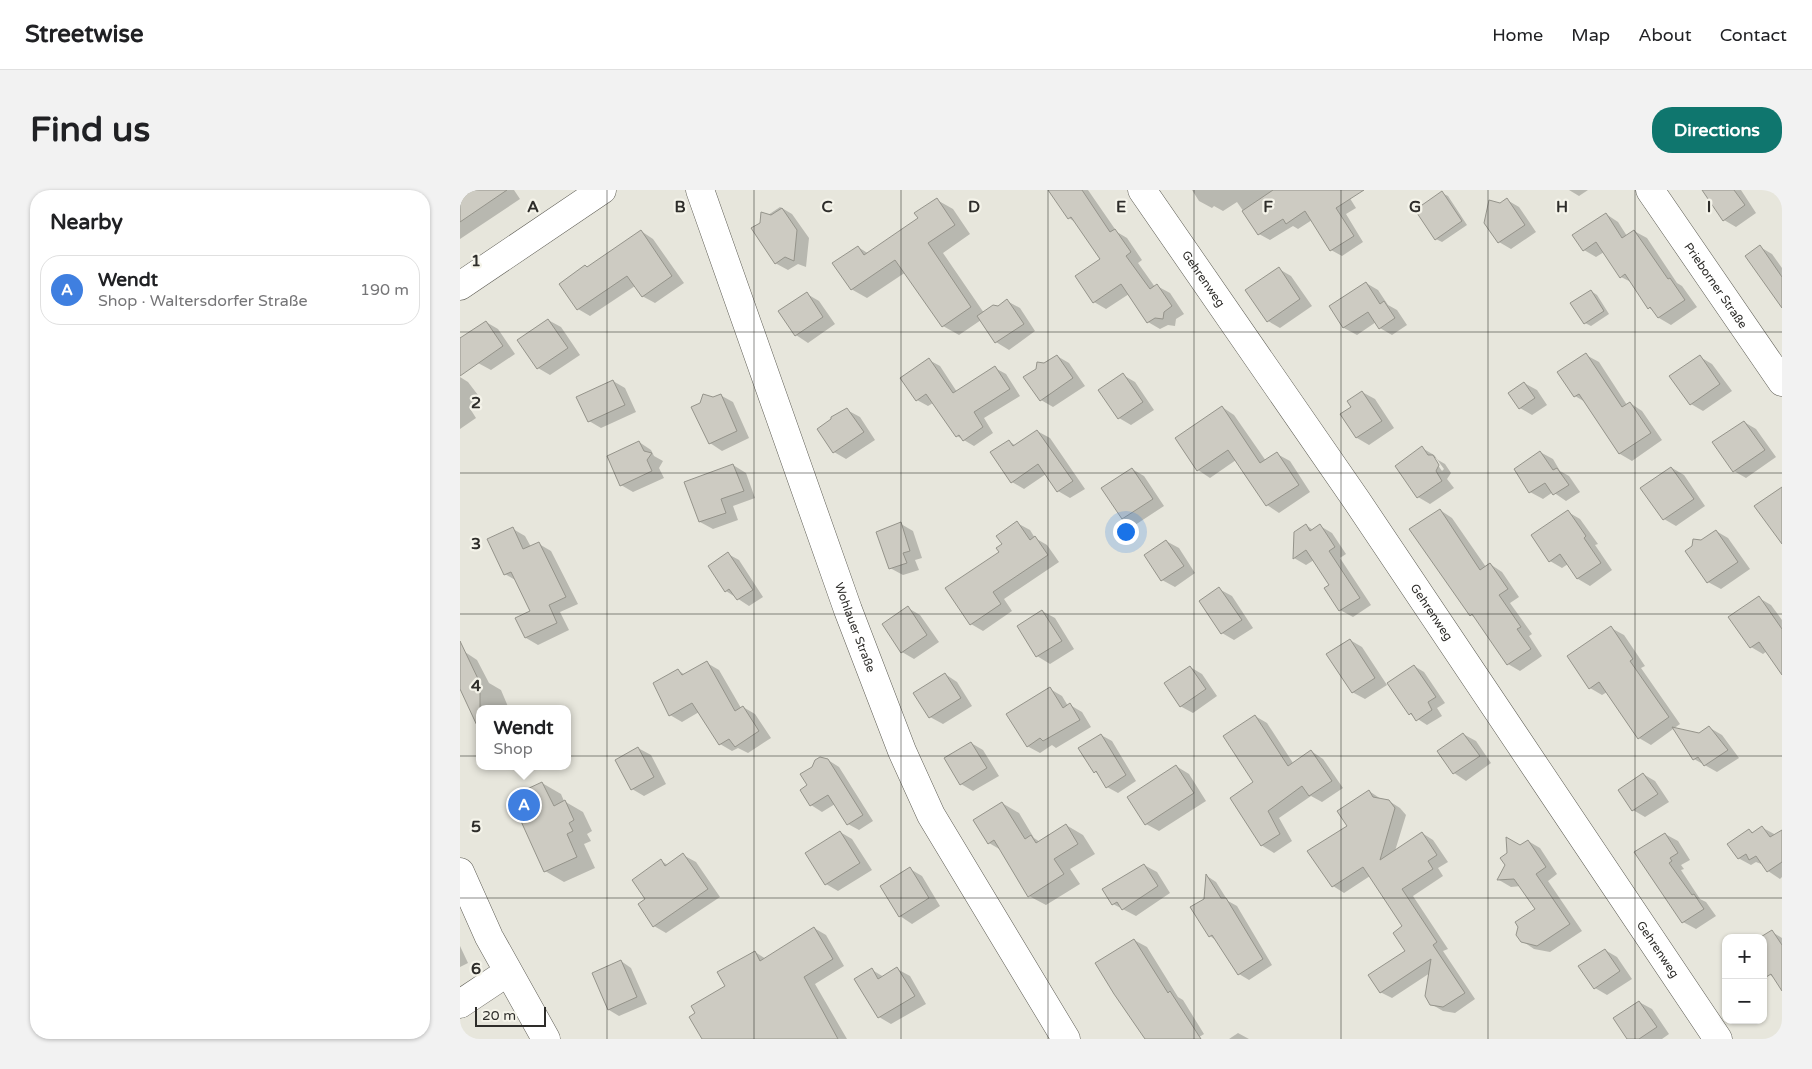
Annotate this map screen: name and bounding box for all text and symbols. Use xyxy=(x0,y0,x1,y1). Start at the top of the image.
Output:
text: Streetwise xyxy=(25,20,144,49)
text: Home xyxy=(1492,24,1543,46)
text: Map xyxy=(1571,24,1610,46)
text: About xyxy=(1638,24,1692,46)
text: Contact xyxy=(1720,24,1787,46)
button: Directions xyxy=(1652,107,1782,153)
text: Find us xyxy=(30,109,150,151)
text: A xyxy=(527,197,539,217)
text: B xyxy=(674,197,686,217)
text: C xyxy=(821,197,833,217)
text: D xyxy=(968,197,980,217)
text: E xyxy=(1116,197,1126,217)
text: F xyxy=(1263,197,1273,217)
text: G xyxy=(1409,197,1421,217)
text: H xyxy=(1556,197,1568,217)
text: I xyxy=(1707,197,1711,217)
text: Nearby xyxy=(50,210,123,235)
street label: Prieborner Straße xyxy=(1681,240,1750,331)
street label: Gehrenweg xyxy=(1179,248,1228,310)
text: 1 xyxy=(471,251,481,271)
text: Wendt xyxy=(98,269,158,291)
text: A xyxy=(61,280,73,300)
text: 190 m xyxy=(360,280,409,300)
text: Shop · Waltersdorfer Straße xyxy=(98,291,308,311)
text: 2 xyxy=(471,393,481,413)
your location xyxy=(1113,519,1139,545)
text: 3 xyxy=(471,534,481,554)
street label: Wohlauer Straße xyxy=(832,581,878,674)
street label: Gehrenweg xyxy=(1408,581,1456,643)
text: 4 xyxy=(471,676,481,696)
popup xyxy=(476,705,571,770)
text: Wendt xyxy=(494,717,553,739)
text: Shop xyxy=(494,739,533,759)
pin: A xyxy=(508,786,540,824)
text: 5 xyxy=(471,817,481,837)
street label: Gehrenweg xyxy=(1634,918,1682,980)
map controls xyxy=(1722,934,1767,1024)
button: + xyxy=(1722,934,1767,979)
text: 6 xyxy=(471,959,481,979)
button: − xyxy=(1722,979,1767,1024)
scale bar xyxy=(475,1004,546,1027)
text: 20 m xyxy=(482,1007,516,1024)

